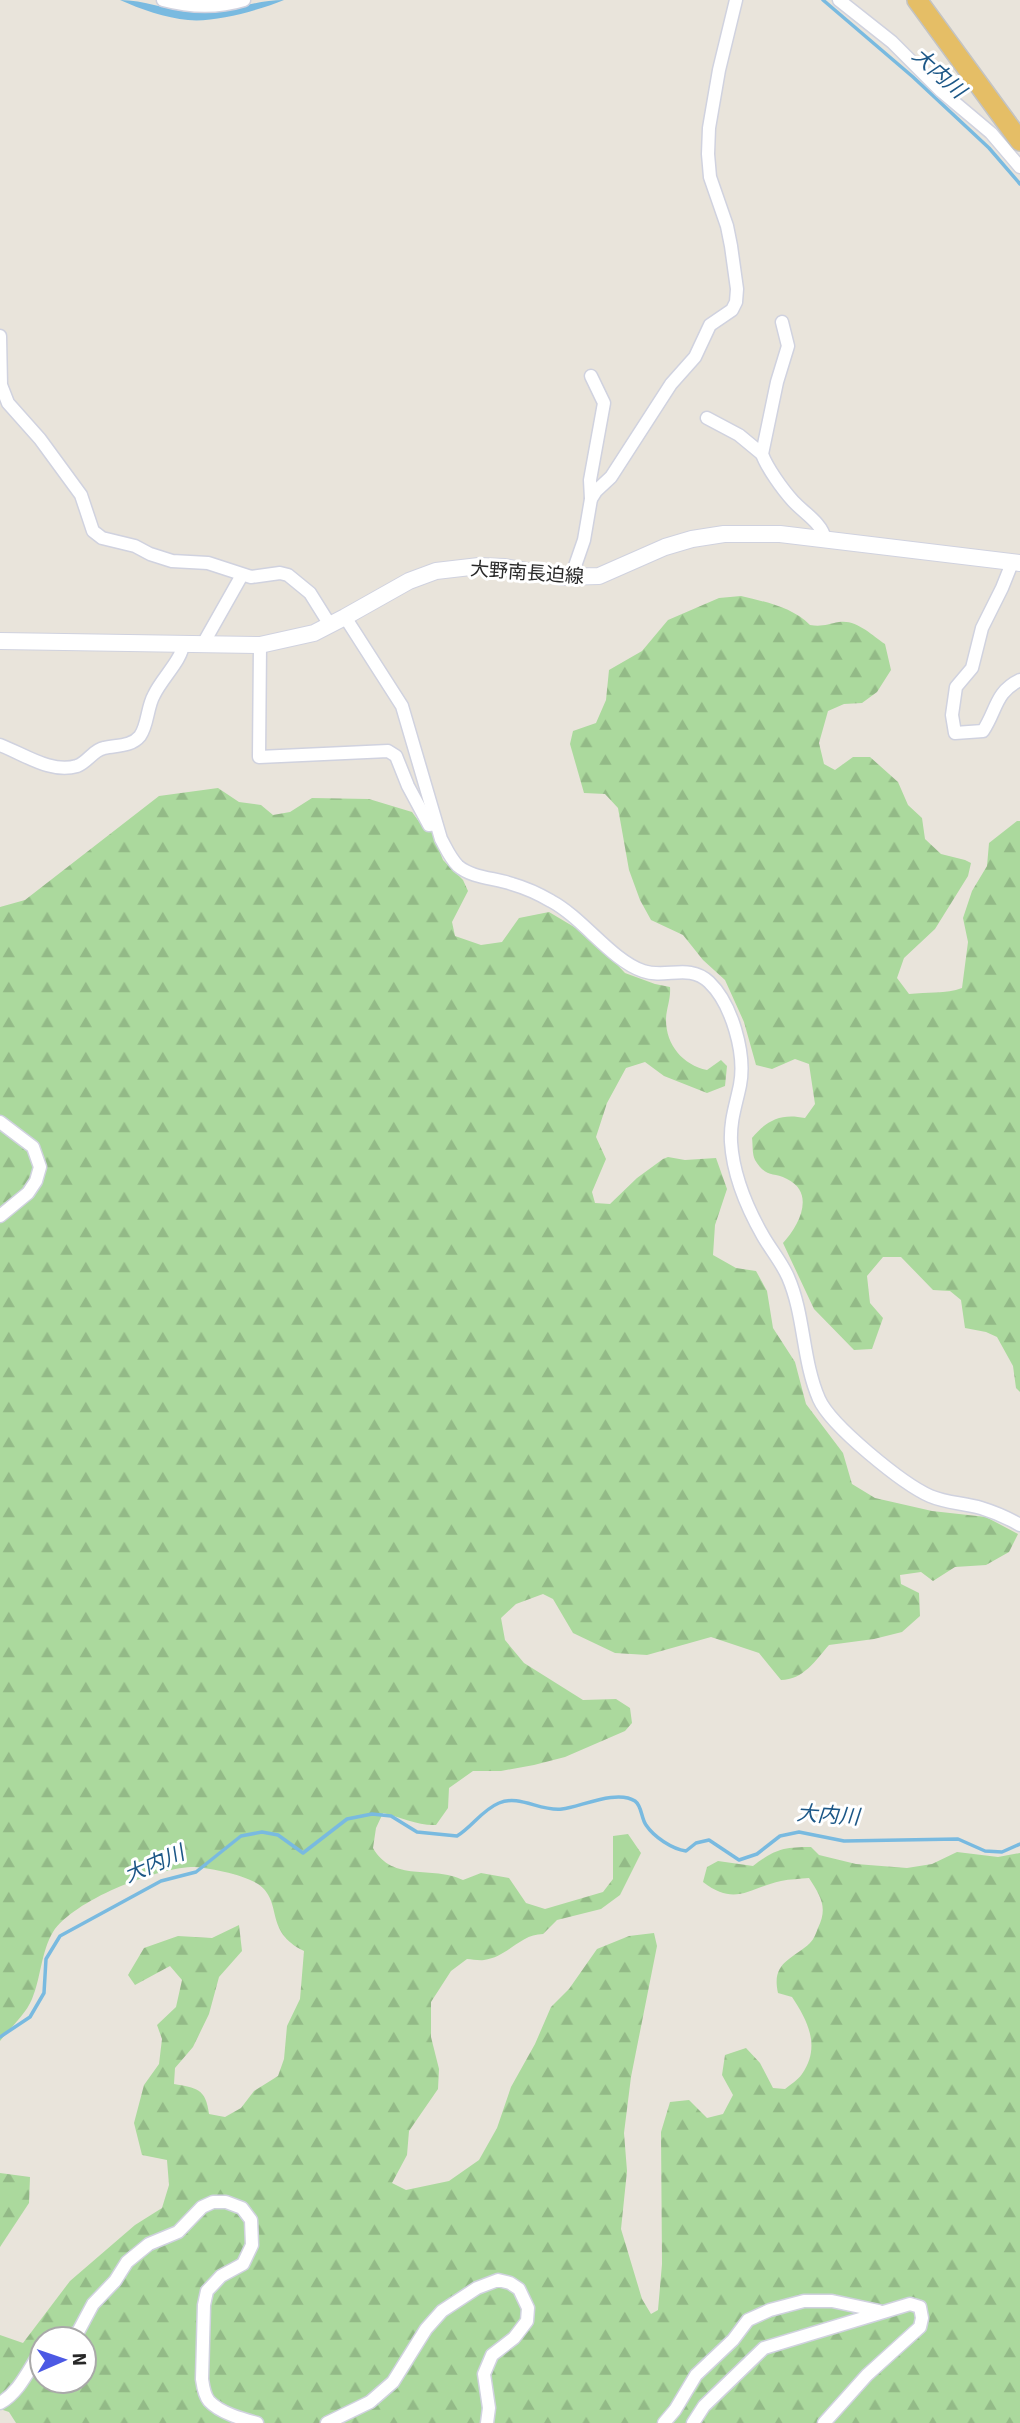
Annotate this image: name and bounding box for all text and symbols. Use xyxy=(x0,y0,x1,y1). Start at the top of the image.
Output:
water label: 大内川 xyxy=(907,42,973,105)
street label: 大野南長迫線 xyxy=(469,557,585,589)
water label: 大内川 xyxy=(796,1800,862,1830)
water label: 大内川 xyxy=(120,1839,190,1888)
north arrow xyxy=(28,2325,98,2395)
text: N xyxy=(67,2352,91,2366)

